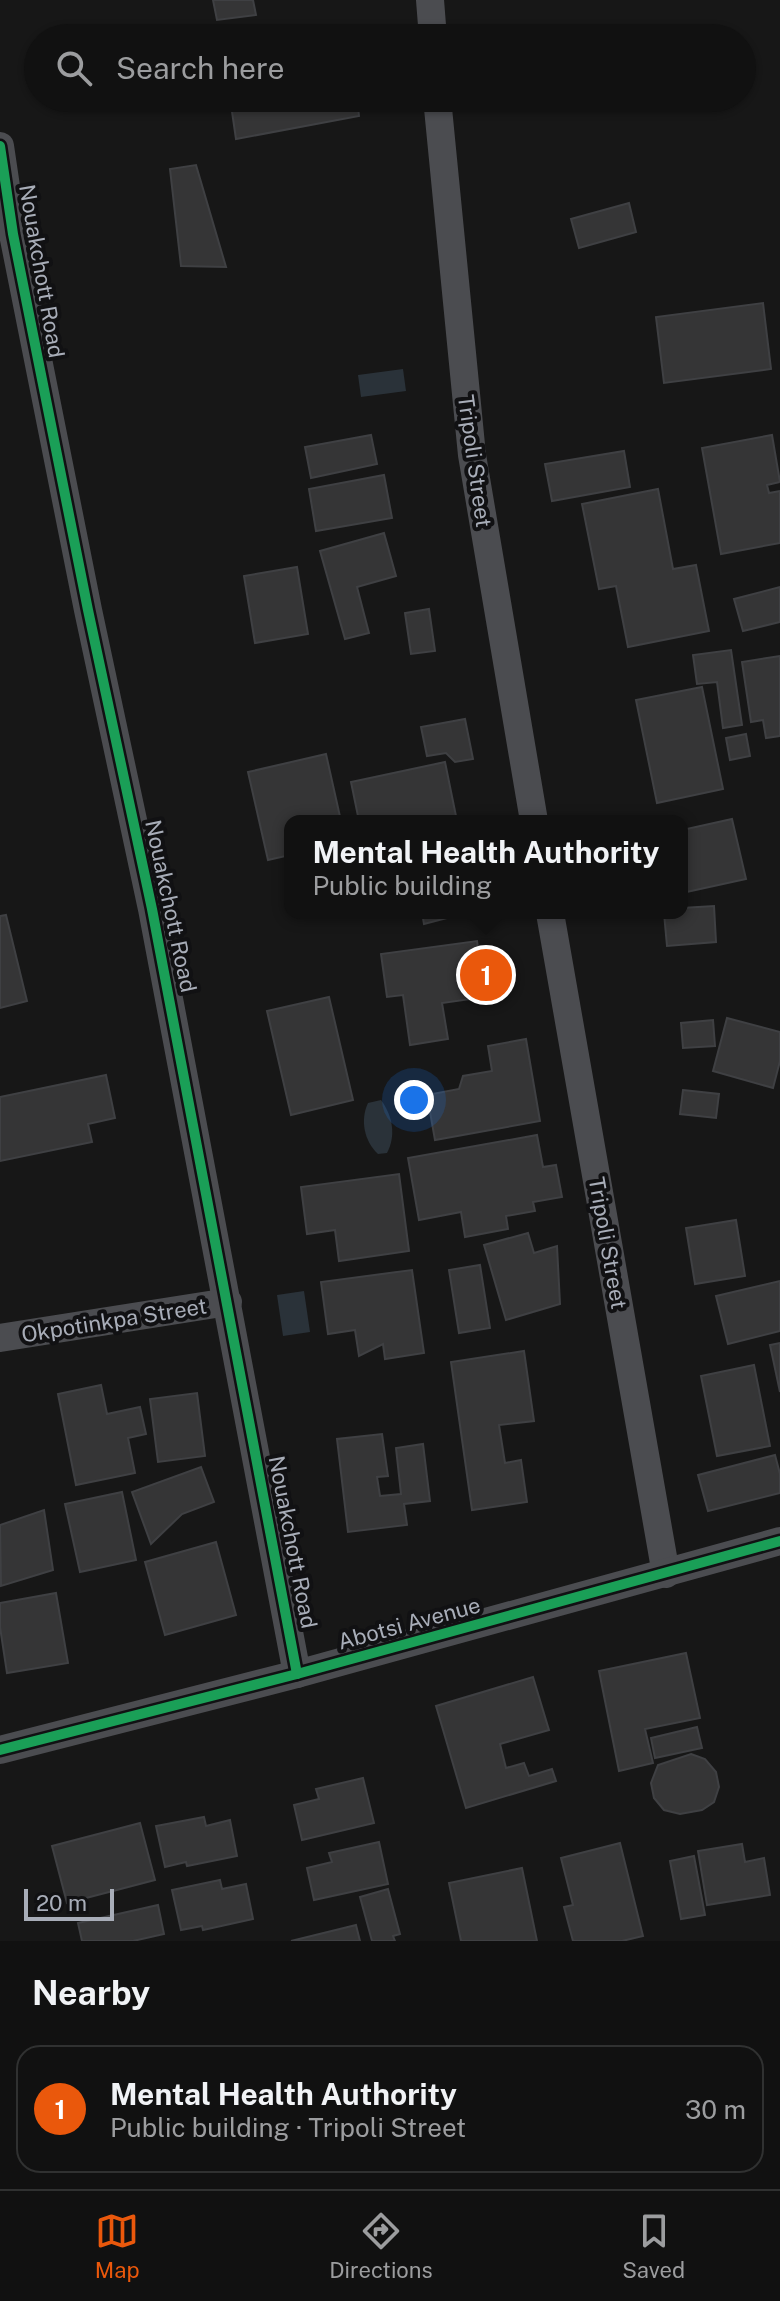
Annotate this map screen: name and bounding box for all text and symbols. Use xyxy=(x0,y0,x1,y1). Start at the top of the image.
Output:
search box xyxy=(24,24,756,112)
icon: search xyxy=(52,46,96,90)
text: Search here xyxy=(116,50,284,86)
street label: Nouakchott Road xyxy=(14,182,70,360)
street label: Tripoli Street xyxy=(453,393,497,529)
popup xyxy=(284,815,688,919)
street label: Nouakchott Road xyxy=(140,817,202,995)
text: Mental Health Authority xyxy=(312,834,660,870)
text: Public building xyxy=(312,870,492,901)
pin: 1 xyxy=(460,945,512,1005)
your location xyxy=(394,1080,434,1120)
street label: Tripoli Street xyxy=(584,1175,632,1311)
street label: Okpotinkpa Street xyxy=(19,1293,209,1347)
street label: Nouakchott Road xyxy=(263,1453,323,1631)
street label: Abotsi Avenue xyxy=(335,1591,483,1655)
scale bar xyxy=(24,1885,114,1921)
text: 20 m xyxy=(36,1890,87,1916)
text: Nearby xyxy=(32,1973,150,2013)
text: Mental Health Authority xyxy=(110,2076,457,2112)
text: 1 xyxy=(54,2094,66,2125)
text: 30 m xyxy=(685,2094,746,2125)
text: Public building · Tripoli Street xyxy=(110,2112,466,2143)
tab: Map xyxy=(95,2209,140,2283)
tab: Directions xyxy=(329,2209,433,2283)
tab: Saved xyxy=(622,2209,685,2283)

